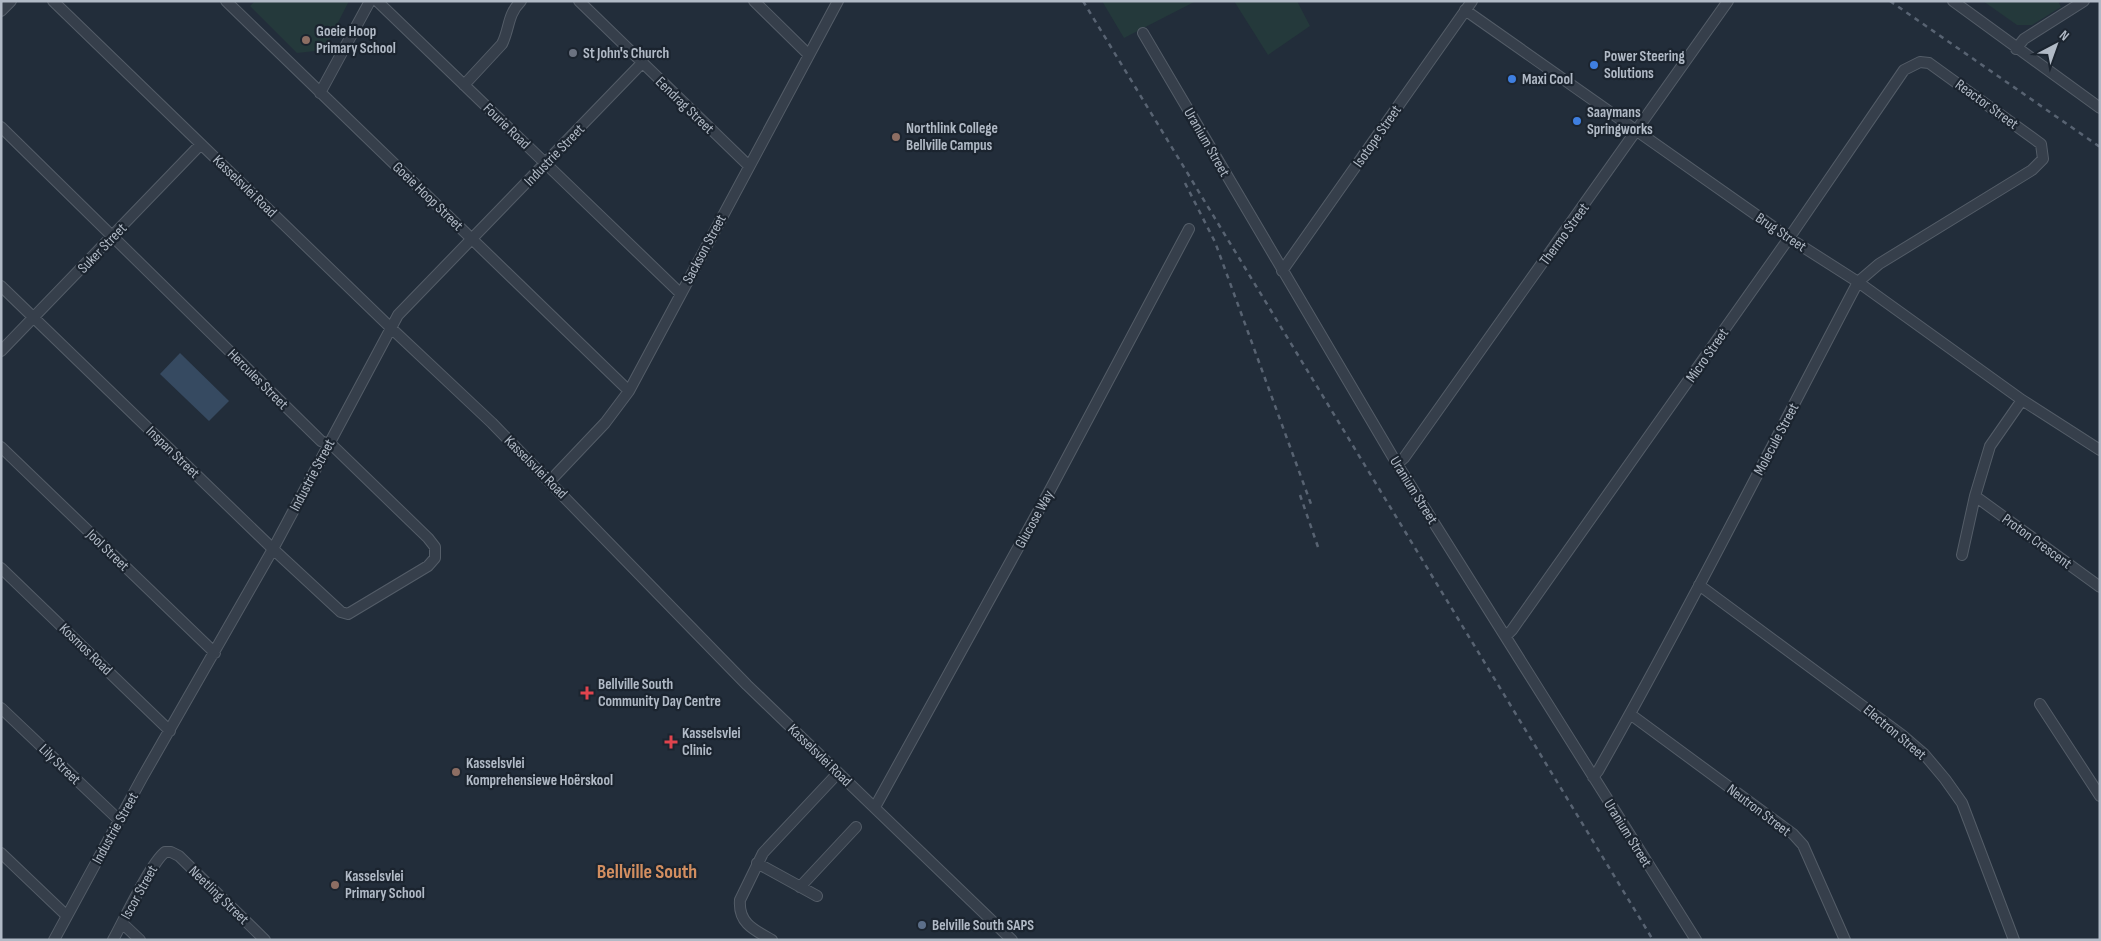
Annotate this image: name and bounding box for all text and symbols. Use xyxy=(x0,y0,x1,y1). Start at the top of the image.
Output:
north arrow xyxy=(2031,20,2081,70)
place label: Goeie Hoop Primary School xyxy=(316,22,396,58)
text: N xyxy=(2056,27,2073,44)
marker: Goeie Hoop Primary School xyxy=(300,34,312,46)
place label: St John's Church xyxy=(583,44,669,63)
marker: St John's Church xyxy=(567,47,579,59)
place label: Power Steering Solutions xyxy=(1604,47,1685,83)
marker: Power Steering Solutions xyxy=(1588,59,1600,71)
place label: Maxi Cool xyxy=(1522,70,1573,89)
street label: Eendrag Street xyxy=(651,73,718,138)
marker: Maxi Cool xyxy=(1506,73,1518,85)
street label: Reactor Street xyxy=(1951,75,2022,134)
street label: Fourie Road xyxy=(479,99,534,154)
street label: Isotope Street xyxy=(1349,101,1406,171)
place label: Saaymans Springworks xyxy=(1587,103,1653,139)
street label: Uranium Street xyxy=(1179,104,1234,180)
marker: Saaymans Springworks xyxy=(1571,115,1583,127)
place label: Northlink College Bellville Campus xyxy=(906,119,998,155)
street label: Industrie Street xyxy=(520,120,589,190)
marker: Northlink College Bellville Campus xyxy=(890,131,902,143)
street label: Kasselsvlei Road xyxy=(209,151,281,222)
street label: Goeie Hoop Street xyxy=(388,158,467,235)
street label: Thermo Street xyxy=(1535,199,1594,269)
street label: Brug Street xyxy=(1752,209,1810,257)
street label: Sackson Street xyxy=(678,211,731,287)
street label: Suker Street xyxy=(74,219,131,277)
street label: Micro Street xyxy=(1682,324,1733,386)
street label: Hercules Street xyxy=(223,345,292,414)
street label: Molecule Street xyxy=(1749,399,1804,479)
street label: Inspan Street xyxy=(142,422,204,483)
street label: Kasselsvlei Road xyxy=(500,432,571,503)
street label: Industrie Street xyxy=(285,435,340,515)
street label: Uranium Street xyxy=(1385,453,1442,528)
street label: Glucose Way xyxy=(1011,487,1058,552)
street label: Proton Crescent xyxy=(1998,510,2076,573)
street label: Jool Street xyxy=(82,525,133,576)
street label: Kosmos Road xyxy=(55,619,116,679)
place label: Bellville South Community Day Centre xyxy=(598,675,721,711)
marker: Bellville South Community Day Centre xyxy=(580,686,594,700)
street label: Electron Street xyxy=(1859,701,1930,764)
street label: Kasselsvlei Road xyxy=(784,720,856,791)
place label: Kasselsvlei Clinic xyxy=(682,724,741,760)
marker: Kasselsvlei Clinic xyxy=(664,735,678,749)
street label: Lily Street xyxy=(35,740,85,789)
place label: Kasselsvlei Komprehensiewe Hoërskool xyxy=(466,754,613,790)
marker: Kasselsvlei Komprehensiewe Hoërskool xyxy=(450,766,462,778)
street label: Neutron Street xyxy=(1723,780,1795,841)
street label: Industrie Street xyxy=(88,789,143,867)
street label: Uranium Street xyxy=(1599,796,1656,871)
district label: Bellville South xyxy=(597,860,697,884)
street label: Iscor Street xyxy=(117,861,162,923)
street label: Neetling Street xyxy=(185,862,253,929)
place label: Kasselsvlei Primary School xyxy=(345,867,425,903)
marker: Kasselsvlei Primary School xyxy=(329,879,341,891)
place label: Belville South SAPS xyxy=(932,916,1034,935)
marker: Belville South SAPS xyxy=(916,919,928,931)

